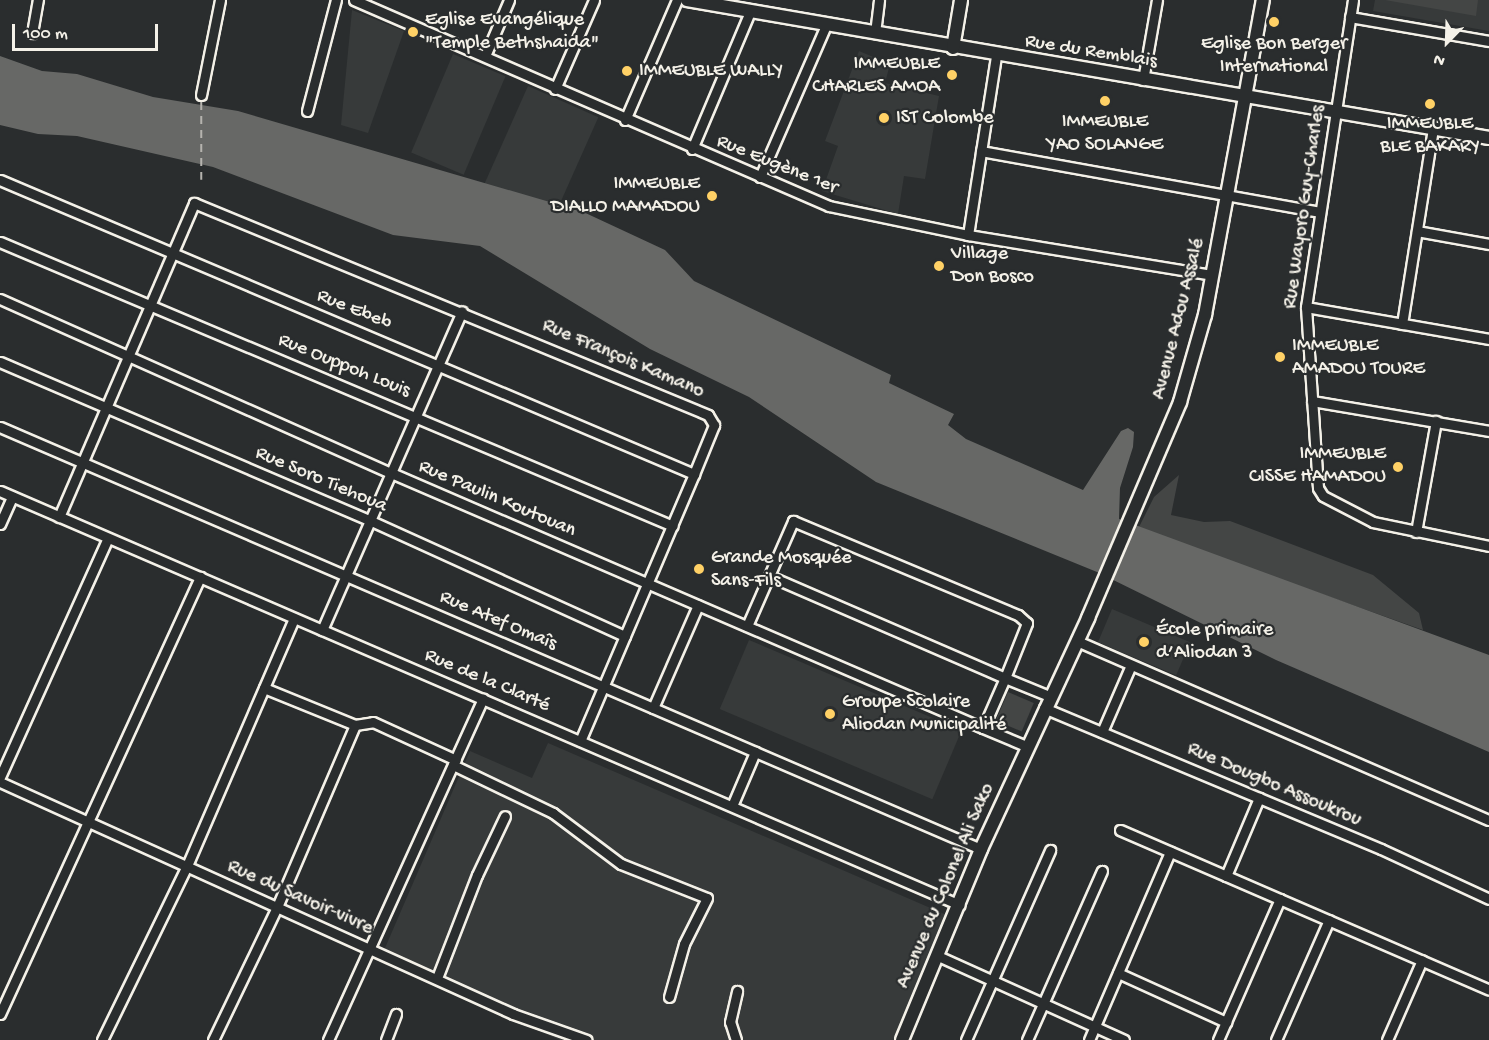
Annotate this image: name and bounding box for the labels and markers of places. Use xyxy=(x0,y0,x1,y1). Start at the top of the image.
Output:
place label: Eglise Evangélique "Temple Bethshaida" xyxy=(425,8,599,55)
marker: Eglise Bon Berger International xyxy=(1267,15,1281,29)
marker: Eglise Evangélique "Temple Bethshaida" xyxy=(406,25,420,39)
place label: Eglise Bon Berger International xyxy=(1201,32,1347,79)
place label: IMMEUBLE CHARLES AMOA xyxy=(812,52,940,99)
place label: IMMEUBLE WALLY xyxy=(639,59,783,83)
marker: IMMEUBLE WALLY xyxy=(620,64,634,78)
marker: IMMEUBLE CHARLES AMOA xyxy=(945,68,959,82)
marker: IMMEUBLE YAO SOLANGE xyxy=(1098,94,1112,108)
marker: IMMEUBLE BLE BAKARY xyxy=(1423,97,1437,111)
place label: IST Colombe xyxy=(896,106,994,130)
place label: IMMEUBLE YAO SOLANGE xyxy=(1047,110,1163,157)
marker: IST Colombe xyxy=(877,111,891,125)
place label: IMMEUBLE BLE BAKARY xyxy=(1380,113,1480,160)
place label: IMMEUBLE DIALLO MAMADOU xyxy=(551,172,700,219)
marker: IMMEUBLE DIALLO MAMADOU xyxy=(705,189,719,203)
place label: Village Don Bosco xyxy=(951,243,1034,290)
marker: Village Don Bosco xyxy=(932,259,946,273)
place label: IMMEUBLE AMADOU TOURE xyxy=(1292,334,1425,381)
marker: IMMEUBLE AMADOU TOURE xyxy=(1273,350,1287,364)
place label: IMMEUBLE CISSE HAMADOU xyxy=(1249,443,1386,490)
marker: IMMEUBLE CISSE HAMADOU xyxy=(1391,460,1405,474)
place label: Grande Mosquée Sans-Fils xyxy=(711,546,852,593)
marker: Grande Mosquée Sans-Fils xyxy=(692,562,706,576)
place label: École primaire d’Aliodan 3 xyxy=(1156,618,1273,665)
marker: École primaire d’Aliodan 3 xyxy=(1137,635,1151,649)
place label: Groupe Scolaire Aliodan Municipalité xyxy=(842,690,1006,737)
marker: Groupe Scolaire Aliodan Municipalité xyxy=(823,707,837,721)

